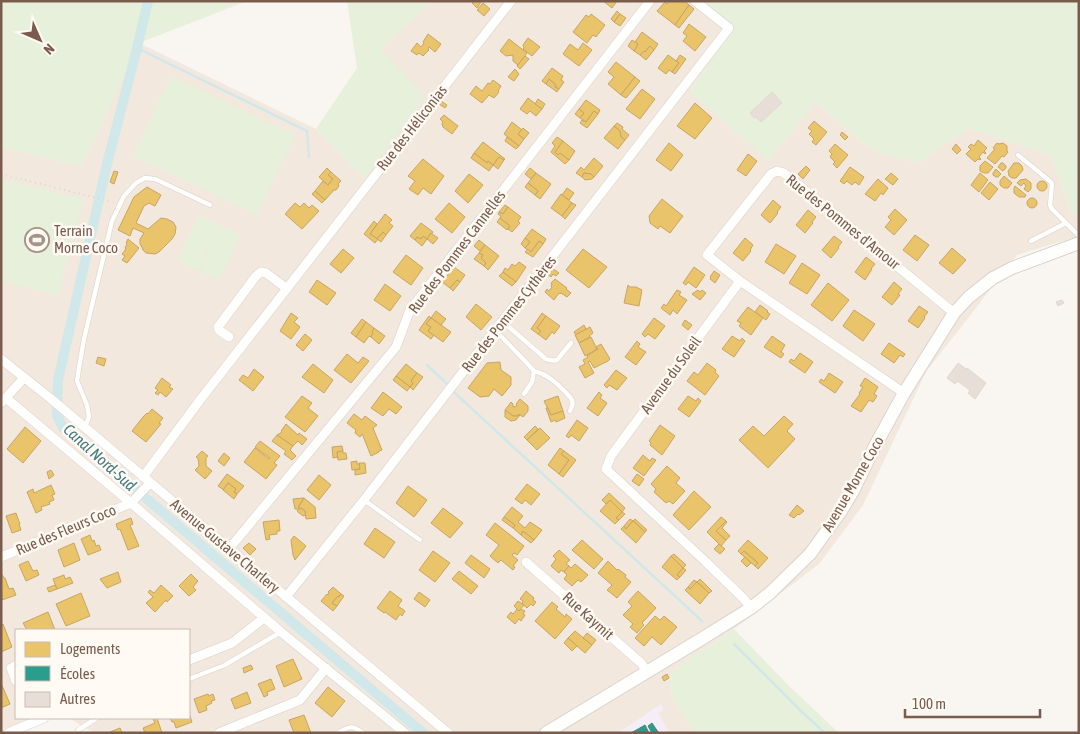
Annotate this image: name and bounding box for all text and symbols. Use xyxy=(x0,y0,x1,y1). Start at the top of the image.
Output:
north arrow xyxy=(15,15,65,65)
text: N xyxy=(41,41,58,58)
street label: Rue des Héliconias xyxy=(373,82,450,174)
street label: Rue des Pommes d'Amour xyxy=(783,171,904,273)
street label: Rue des Pommes Cannelles xyxy=(405,187,508,317)
place label: Terrain Morne Coco xyxy=(54,222,118,256)
sports icon: Terrain Morne Coco xyxy=(24,227,50,253)
street label: Rue des Pommes Cythères xyxy=(458,252,559,375)
street label: Avenue du Soleil xyxy=(637,333,704,417)
water label: Canal Nord-Sud xyxy=(60,420,140,494)
street label: Avenue Morne Coco xyxy=(818,433,887,535)
street label: Avenue Gustave Charlery xyxy=(167,495,283,596)
street label: Rue des Fleurs Coco xyxy=(13,501,118,558)
street label: Rue Kaymit xyxy=(559,588,617,643)
legend xyxy=(15,629,190,719)
text: Logements xyxy=(60,640,120,657)
text: Écoles xyxy=(60,665,95,682)
scale bar xyxy=(905,686,1040,718)
text: Autres xyxy=(60,690,95,707)
text: 100 m xyxy=(912,695,946,712)

